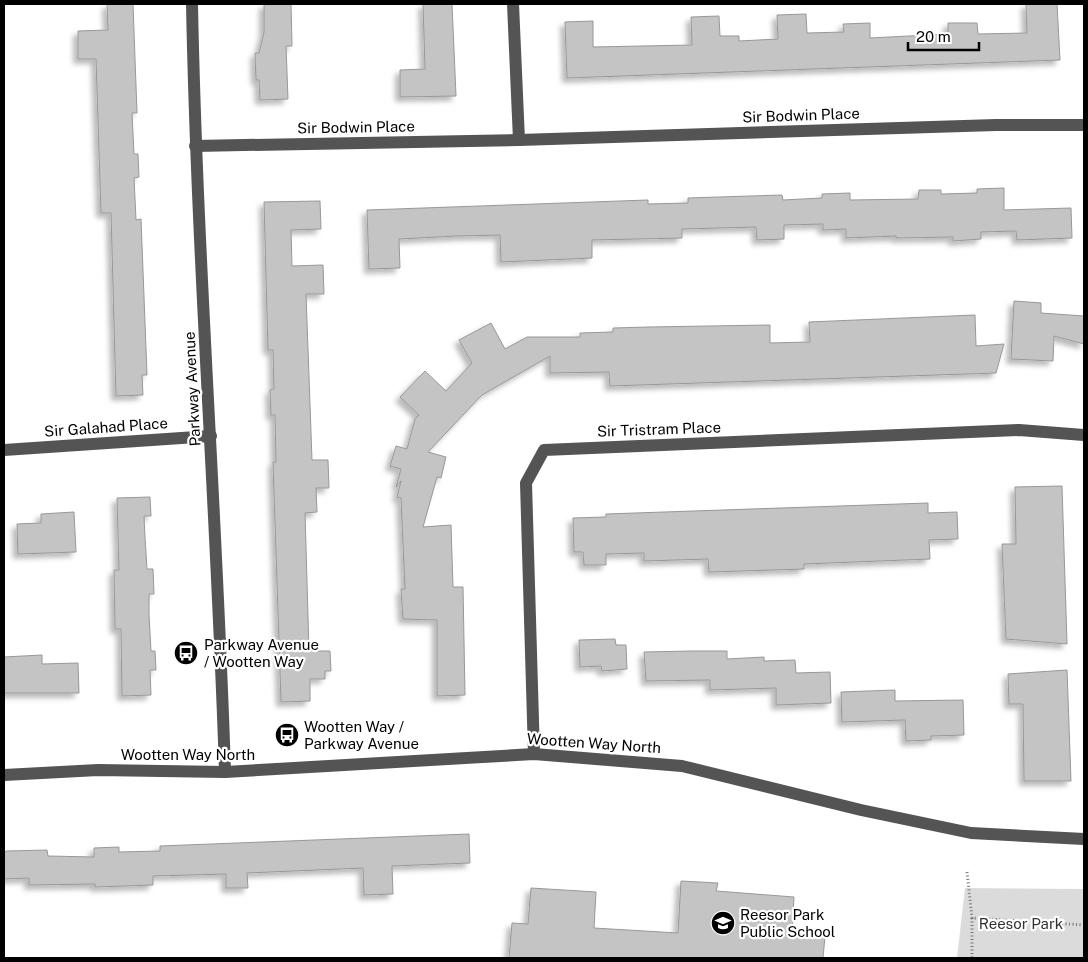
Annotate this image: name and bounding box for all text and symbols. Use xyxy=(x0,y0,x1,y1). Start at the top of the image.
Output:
scale bar xyxy=(908,20,979,52)
text: 20 m xyxy=(916,28,951,45)
street label: Sir Bodwin Place xyxy=(742,104,860,126)
street label: Sir Bodwin Place xyxy=(297,117,415,137)
street label: Parkway Avenue xyxy=(181,331,203,447)
street label: Sir Galahad Place xyxy=(44,414,168,440)
street label: Sir Tristram Place xyxy=(597,418,721,440)
place label: Parkway Avenue / Wootten Way xyxy=(204,636,319,670)
bus stop icon: Parkway Avenue / Wootten Way xyxy=(173,640,199,666)
place label: Wootten Way / Parkway Avenue xyxy=(304,718,419,752)
bus stop icon: Wootten Way / Parkway Avenue xyxy=(274,722,300,748)
street label: Wootten Way North xyxy=(526,730,662,756)
street label: Wootten Way North xyxy=(121,746,255,763)
place label: Reesor Park Public School xyxy=(740,906,835,940)
school or university icon: Reesor Park Public School xyxy=(710,910,736,936)
park label: Reesor Park xyxy=(979,915,1063,932)

